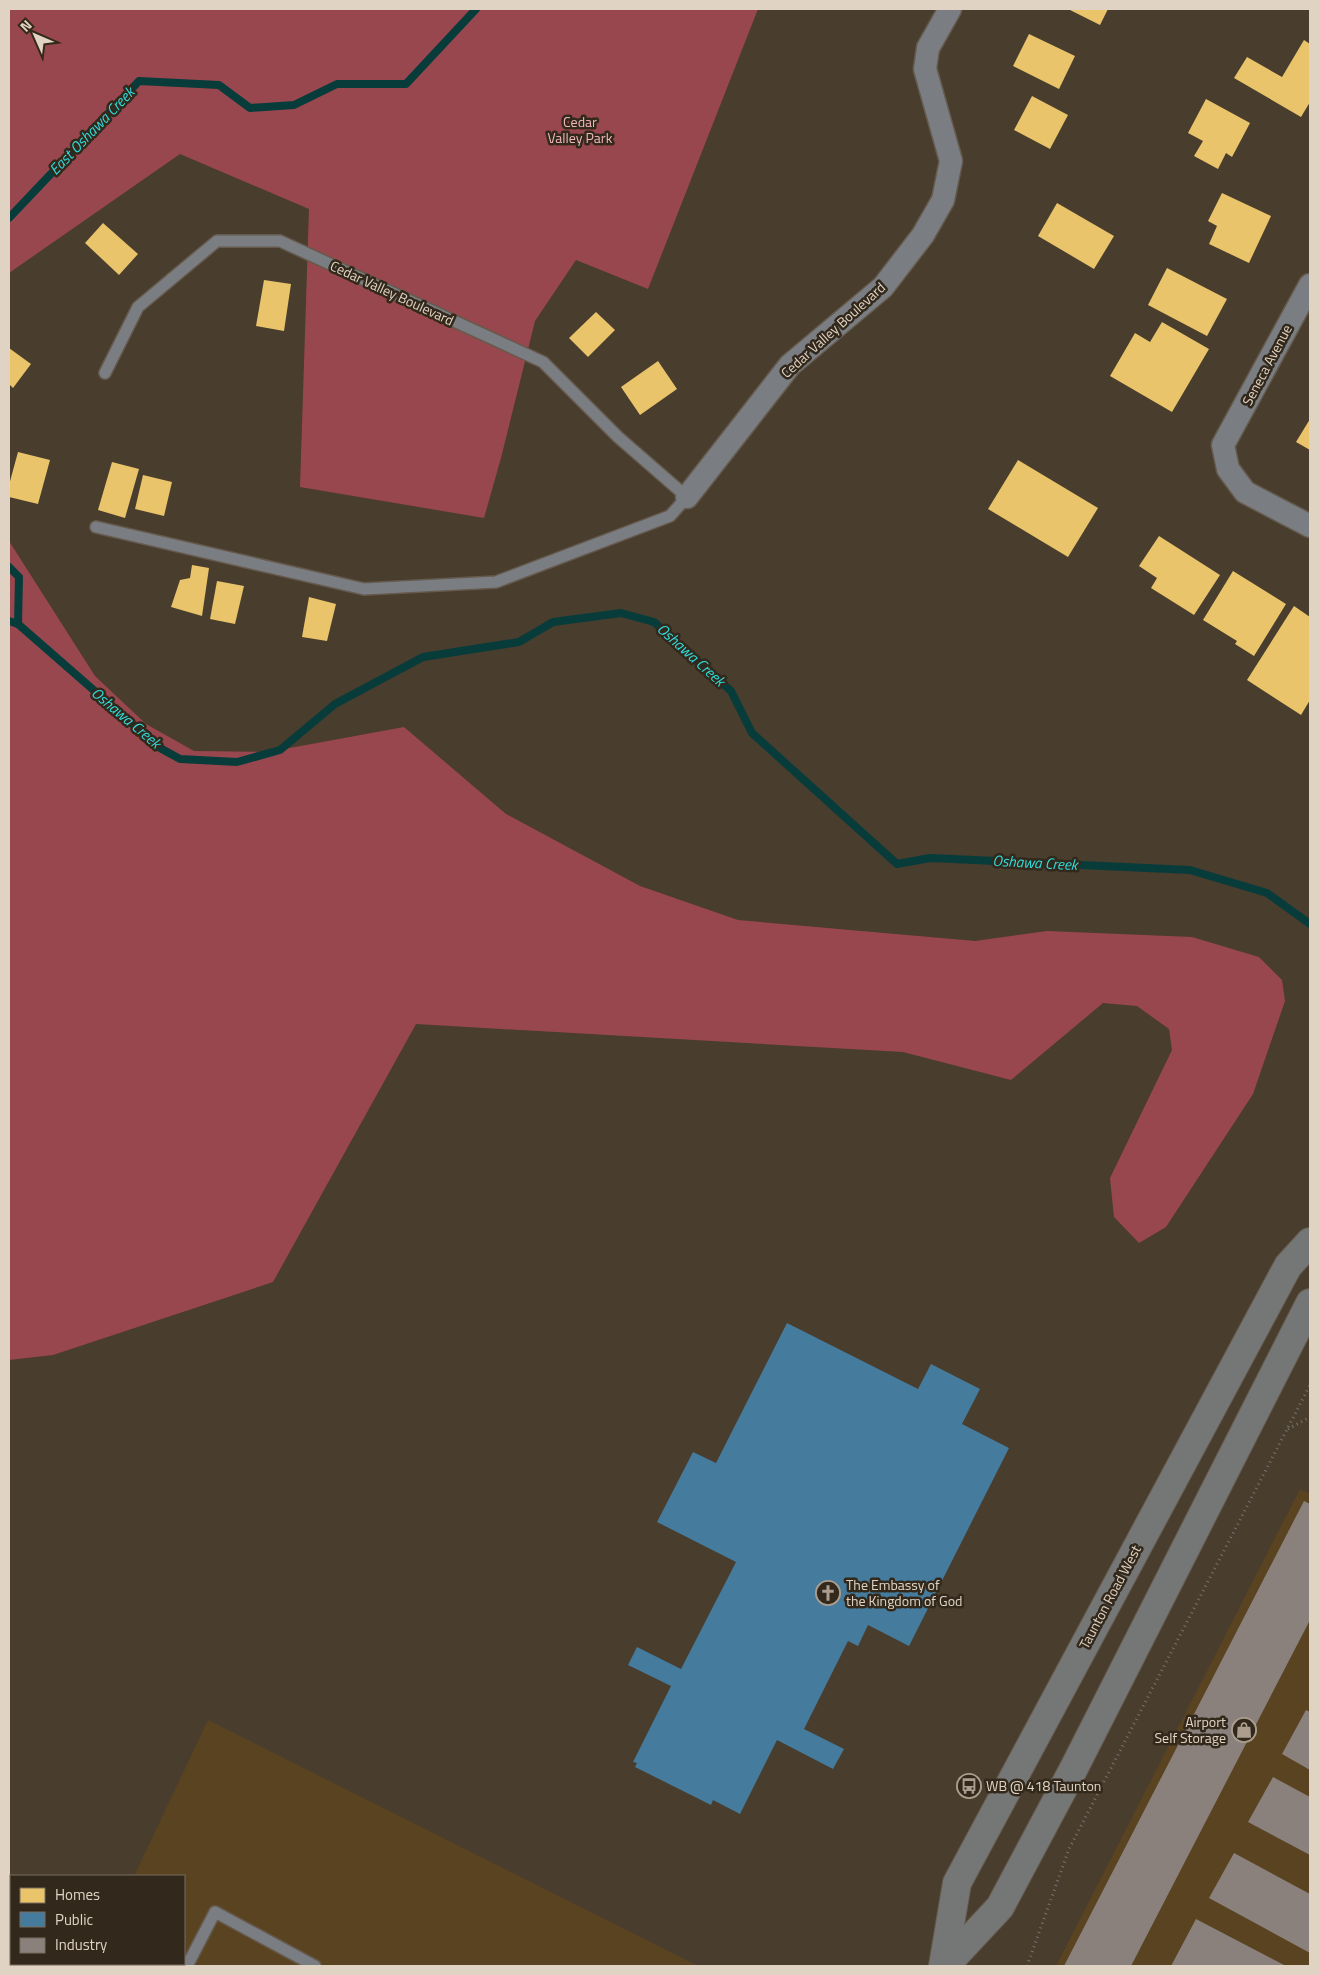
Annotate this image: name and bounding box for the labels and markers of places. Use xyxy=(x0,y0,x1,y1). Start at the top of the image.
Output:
place label: The Embassy of the Kingdom of God xyxy=(846,1574,962,1611)
church icon: The Embassy of the Kingdom of God xyxy=(815,1580,841,1606)
place label: Airport Self Storage xyxy=(1155,1711,1226,1748)
shop icon: Airport Self Storage xyxy=(1231,1717,1257,1743)
bus stop icon: WB @ 418 Taunton xyxy=(956,1773,982,1799)
place label: WB @ 418 Taunton xyxy=(986,1775,1101,1796)

